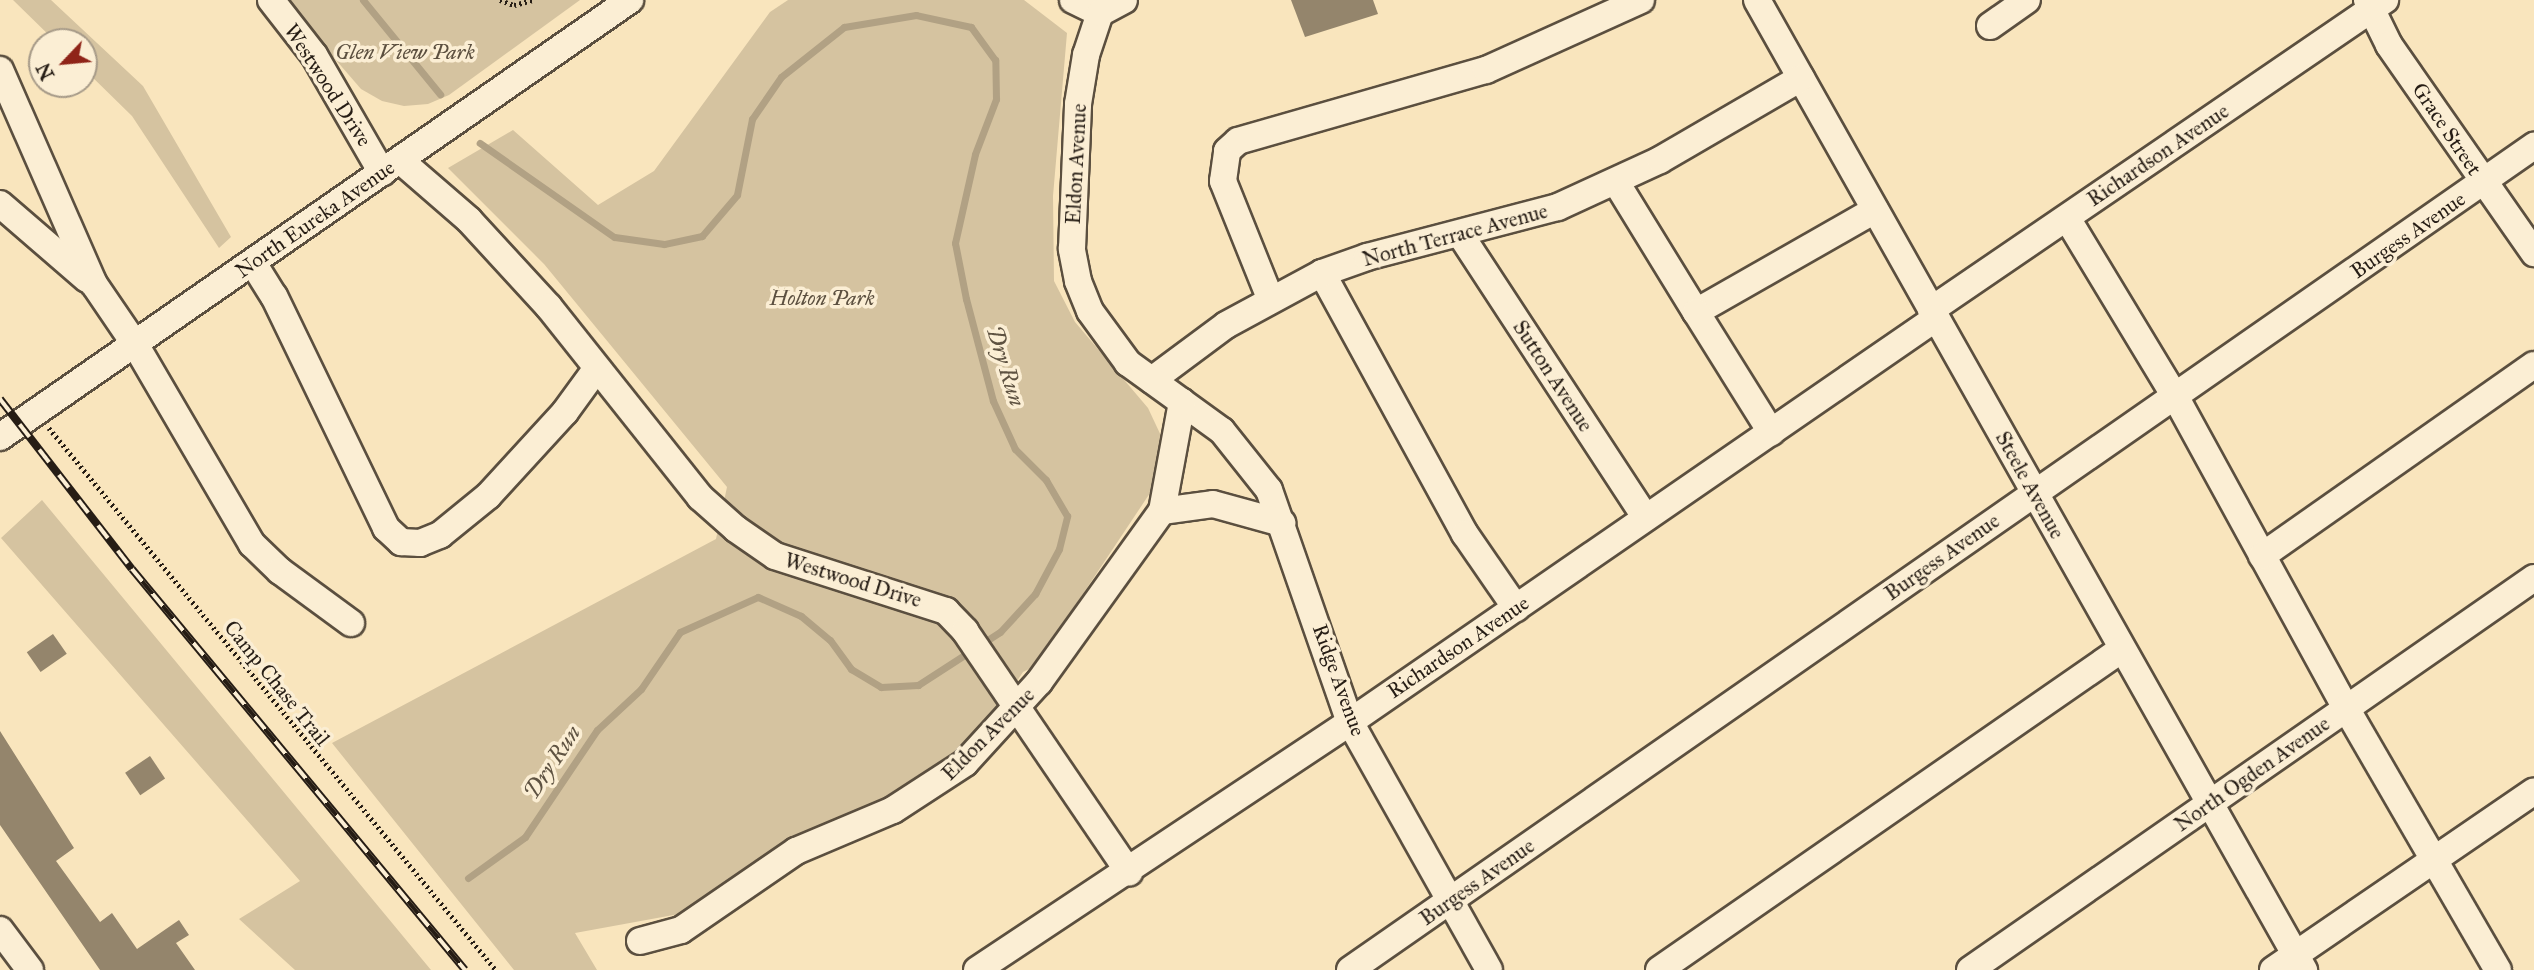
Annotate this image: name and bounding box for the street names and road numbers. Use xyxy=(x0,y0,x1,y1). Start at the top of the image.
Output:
street label: Westwood Drive xyxy=(279,19,377,151)
street label: Grace Street xyxy=(2407,78,2487,180)
street label: Richardson Avenue xyxy=(2082,98,2234,212)
street label: Eldon Avenue xyxy=(1060,103,1092,225)
street label: North Eureka Avenue xyxy=(231,155,399,283)
street label: Burgess Avenue xyxy=(2346,186,2470,284)
street label: North Terrace Avenue xyxy=(1360,198,1550,272)
street label: Sutton Avenue xyxy=(1508,316,1598,436)
street label: Steele Avenue xyxy=(1990,427,2070,543)
street label: Burgess Avenue xyxy=(1880,508,2004,606)
street label: Westwood Drive xyxy=(782,547,924,613)
street label: Richardson Avenue xyxy=(1382,590,1534,704)
street label: Camp Chase Trail xyxy=(219,615,335,751)
street label: Ridge Avenue xyxy=(1307,621,1371,739)
street label: Eldon Avenue xyxy=(936,682,1040,786)
street label: North Ogden Avenue xyxy=(2170,711,2334,837)
street label: Burgess Avenue xyxy=(1415,833,1539,931)

